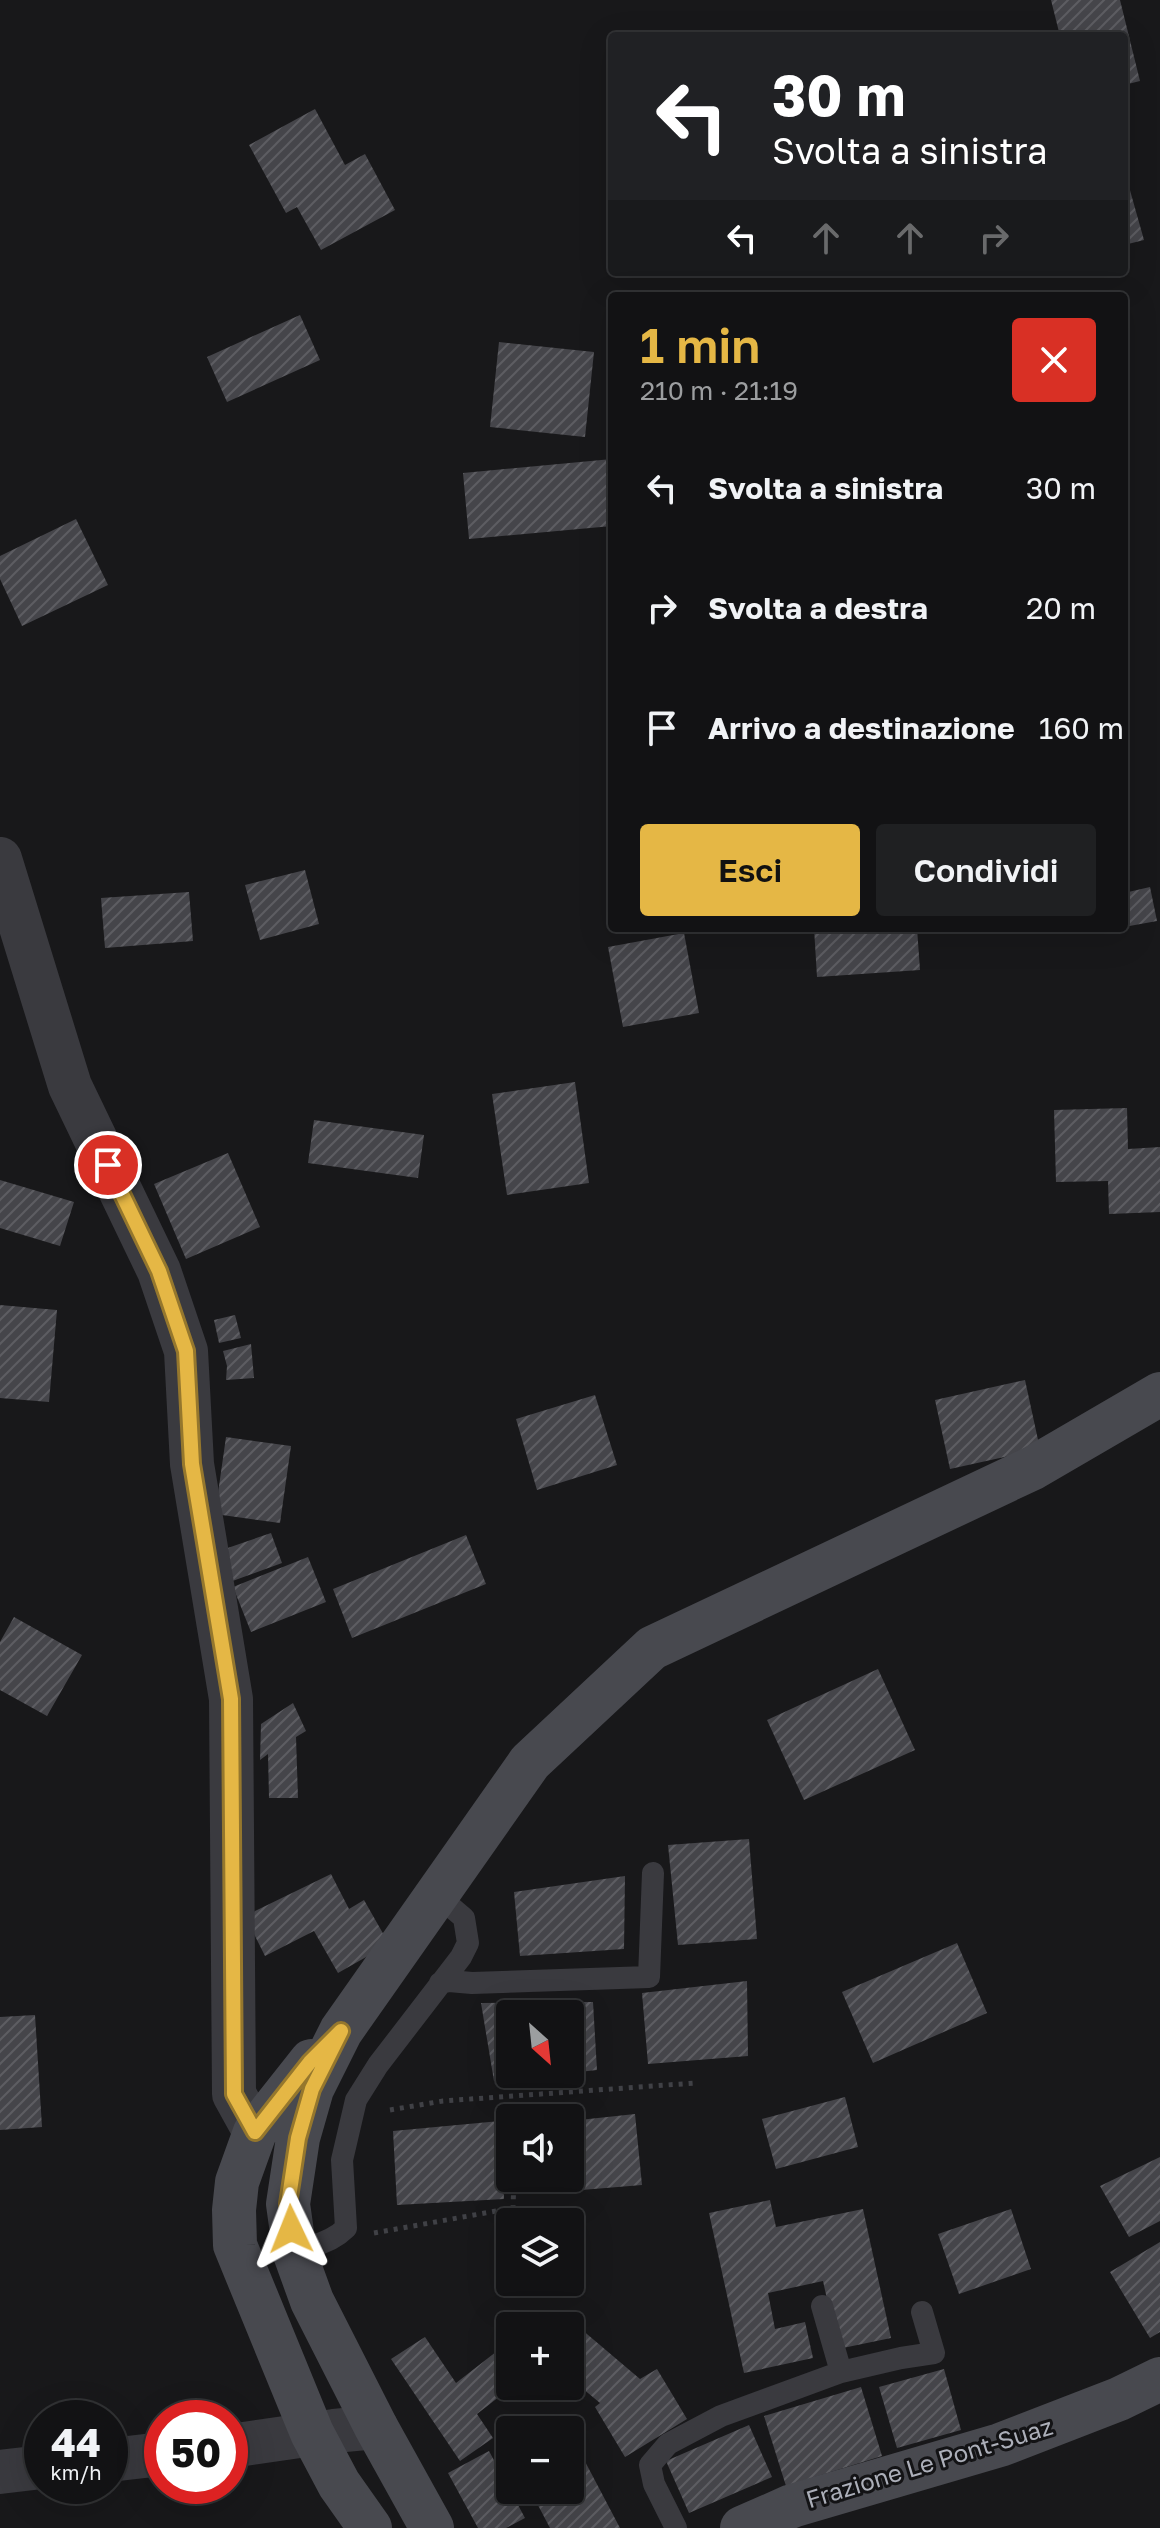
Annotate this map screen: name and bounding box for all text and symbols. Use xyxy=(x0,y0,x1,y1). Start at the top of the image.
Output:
text: 30 m xyxy=(772,61,906,128)
icon: left xyxy=(640,64,744,168)
text: Svolta a sinistra xyxy=(772,129,1048,172)
icon: left xyxy=(720,216,764,260)
icon: ahead xyxy=(804,216,848,260)
icon: ahead xyxy=(888,216,932,260)
icon: right xyxy=(972,216,1016,260)
text: 1 min xyxy=(640,316,760,374)
button: close xyxy=(1012,318,1096,402)
text: 210 m · 21:19 xyxy=(640,375,798,406)
icon: left xyxy=(640,466,684,510)
text: Svolta a sinistra xyxy=(708,470,943,506)
text: 30 m xyxy=(1026,470,1096,506)
icon: right xyxy=(640,586,684,630)
text: Svolta a destra xyxy=(708,590,928,626)
text: 20 m xyxy=(1026,590,1096,626)
icon: arrive xyxy=(640,706,684,750)
text: Arrivo a destinazione xyxy=(708,710,1015,746)
text: 160 m xyxy=(1039,710,1124,746)
button: Esci xyxy=(640,824,860,916)
button: Condividi xyxy=(876,824,1096,916)
pin xyxy=(74,1131,142,1199)
icon: arrive xyxy=(86,1143,130,1187)
north arrow xyxy=(496,2000,584,2088)
map controls xyxy=(496,2000,584,2504)
button: sound xyxy=(496,2104,584,2192)
position arrow xyxy=(249,2187,333,2271)
button: layers xyxy=(496,2208,584,2296)
button: + xyxy=(496,2312,584,2400)
speed limit sign: 50 xyxy=(144,2400,248,2504)
street label: Frazione Le Pont-Suaz xyxy=(802,2411,1056,2513)
button: − xyxy=(496,2416,584,2504)
text: 44 xyxy=(51,2418,101,2466)
text: km/h xyxy=(51,2460,101,2484)

